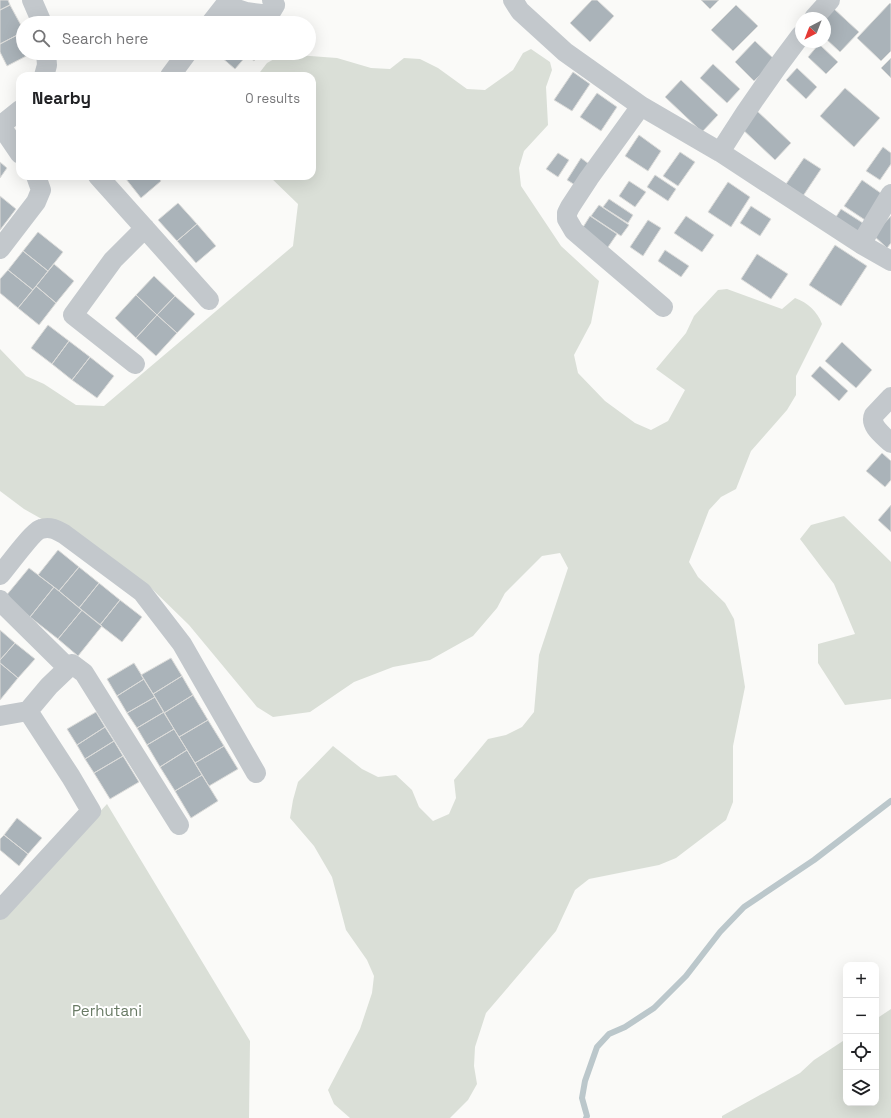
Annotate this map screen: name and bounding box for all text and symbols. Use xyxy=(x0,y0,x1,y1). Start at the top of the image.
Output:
north arrow xyxy=(795,12,831,48)
search box xyxy=(16,16,316,60)
icon: search xyxy=(30,27,52,49)
text: Search here xyxy=(62,29,148,48)
text: Nearby xyxy=(32,87,91,109)
text: 0 results xyxy=(245,90,300,107)
map controls xyxy=(843,962,879,1106)
button: + xyxy=(843,962,879,998)
button: − xyxy=(843,998,879,1034)
park label: Perhutani xyxy=(72,1001,142,1020)
button: locate xyxy=(843,1034,879,1070)
button: layers xyxy=(843,1070,879,1106)

